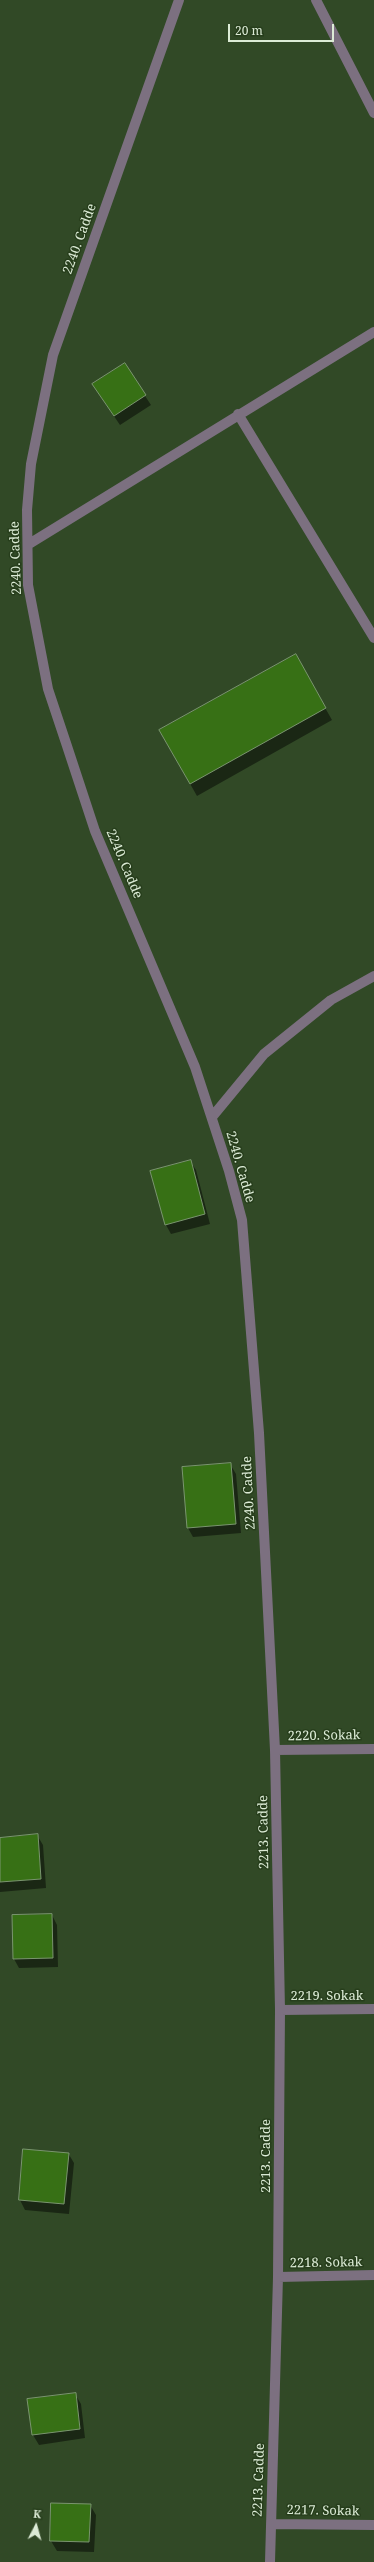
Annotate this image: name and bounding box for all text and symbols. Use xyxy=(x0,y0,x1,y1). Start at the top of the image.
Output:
scale bar xyxy=(230,16,336,42)
text: 20 m xyxy=(235,22,263,39)
street label: 2240. Cadde xyxy=(60,202,100,276)
street label: 2240. Cadde xyxy=(7,521,25,595)
street label: 2240. Cadde xyxy=(102,827,146,901)
street label: 2240. Cadde xyxy=(222,1129,258,1205)
street label: 2240. Cadde xyxy=(239,1456,259,1530)
street label: 2220. Sokak xyxy=(287,1728,361,1744)
street label: 2213. Cadde xyxy=(256,1795,272,1869)
street label: 2219. Sokak xyxy=(291,1988,363,2004)
street label: 2213. Cadde xyxy=(258,2119,274,2193)
street label: 2218. Sokak xyxy=(289,2255,363,2271)
street label: 2213. Cadde xyxy=(250,2443,268,2517)
street label: 2217. Sokak xyxy=(286,2503,360,2519)
north arrow xyxy=(16,2506,56,2546)
text: K xyxy=(32,2506,42,2521)

